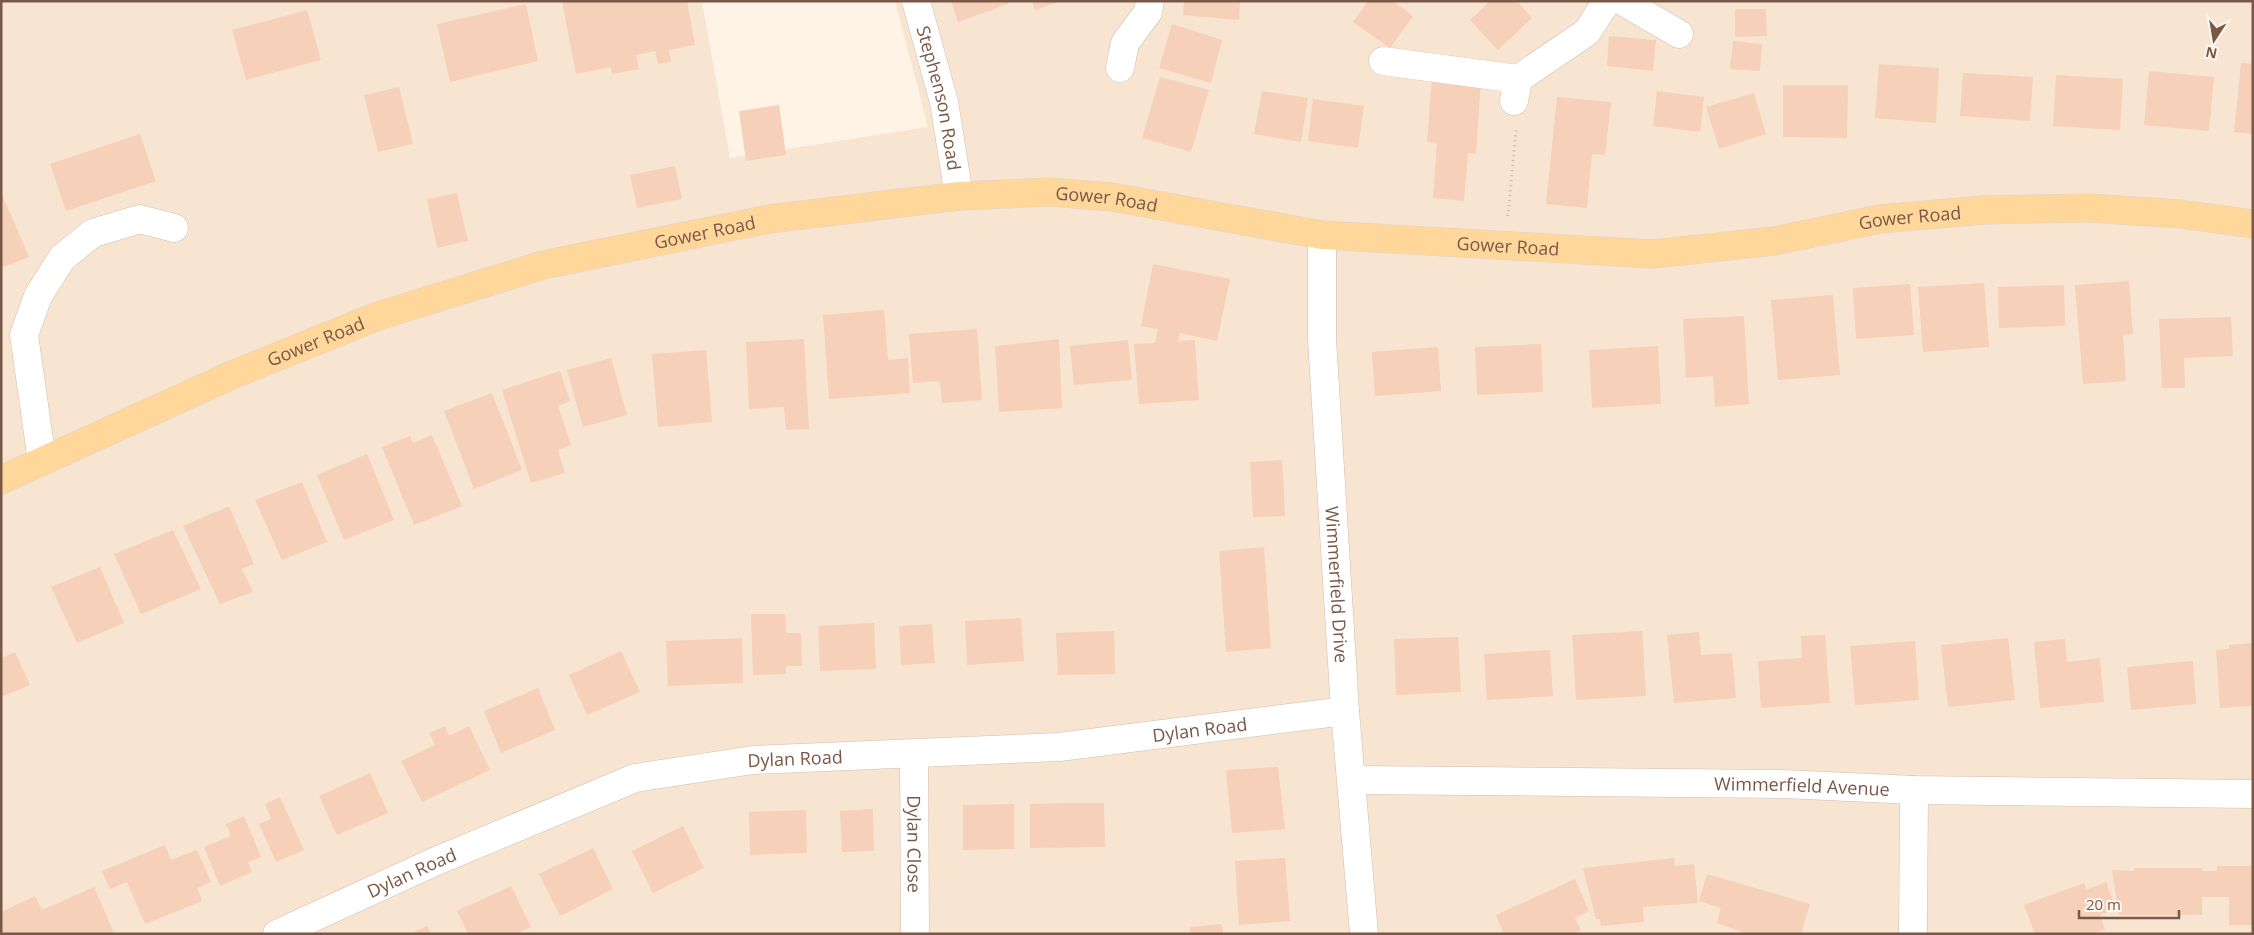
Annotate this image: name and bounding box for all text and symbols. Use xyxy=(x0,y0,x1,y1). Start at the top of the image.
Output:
north arrow xyxy=(2189,15,2239,65)
street label: Stephenson Road xyxy=(911,23,967,172)
text: N xyxy=(2204,43,2219,64)
street label: Gower Road xyxy=(1054,180,1160,217)
street label: Gower Road xyxy=(1856,200,1962,235)
street label: Gower Road xyxy=(652,210,758,254)
street label: Gower Road xyxy=(1456,231,1560,261)
street label: Gower Road xyxy=(263,311,368,372)
street label: Wimmerfield Drive xyxy=(1320,505,1354,664)
street label: Dylan Road xyxy=(1151,711,1248,747)
street label: Dylan Road xyxy=(747,744,843,772)
street label: Wimmerfield Avenue xyxy=(1714,771,1890,801)
street label: Dylan Close xyxy=(902,795,927,893)
street label: Dylan Road xyxy=(363,842,460,903)
scale bar xyxy=(2079,888,2179,920)
text: 20 m xyxy=(2086,894,2121,914)

